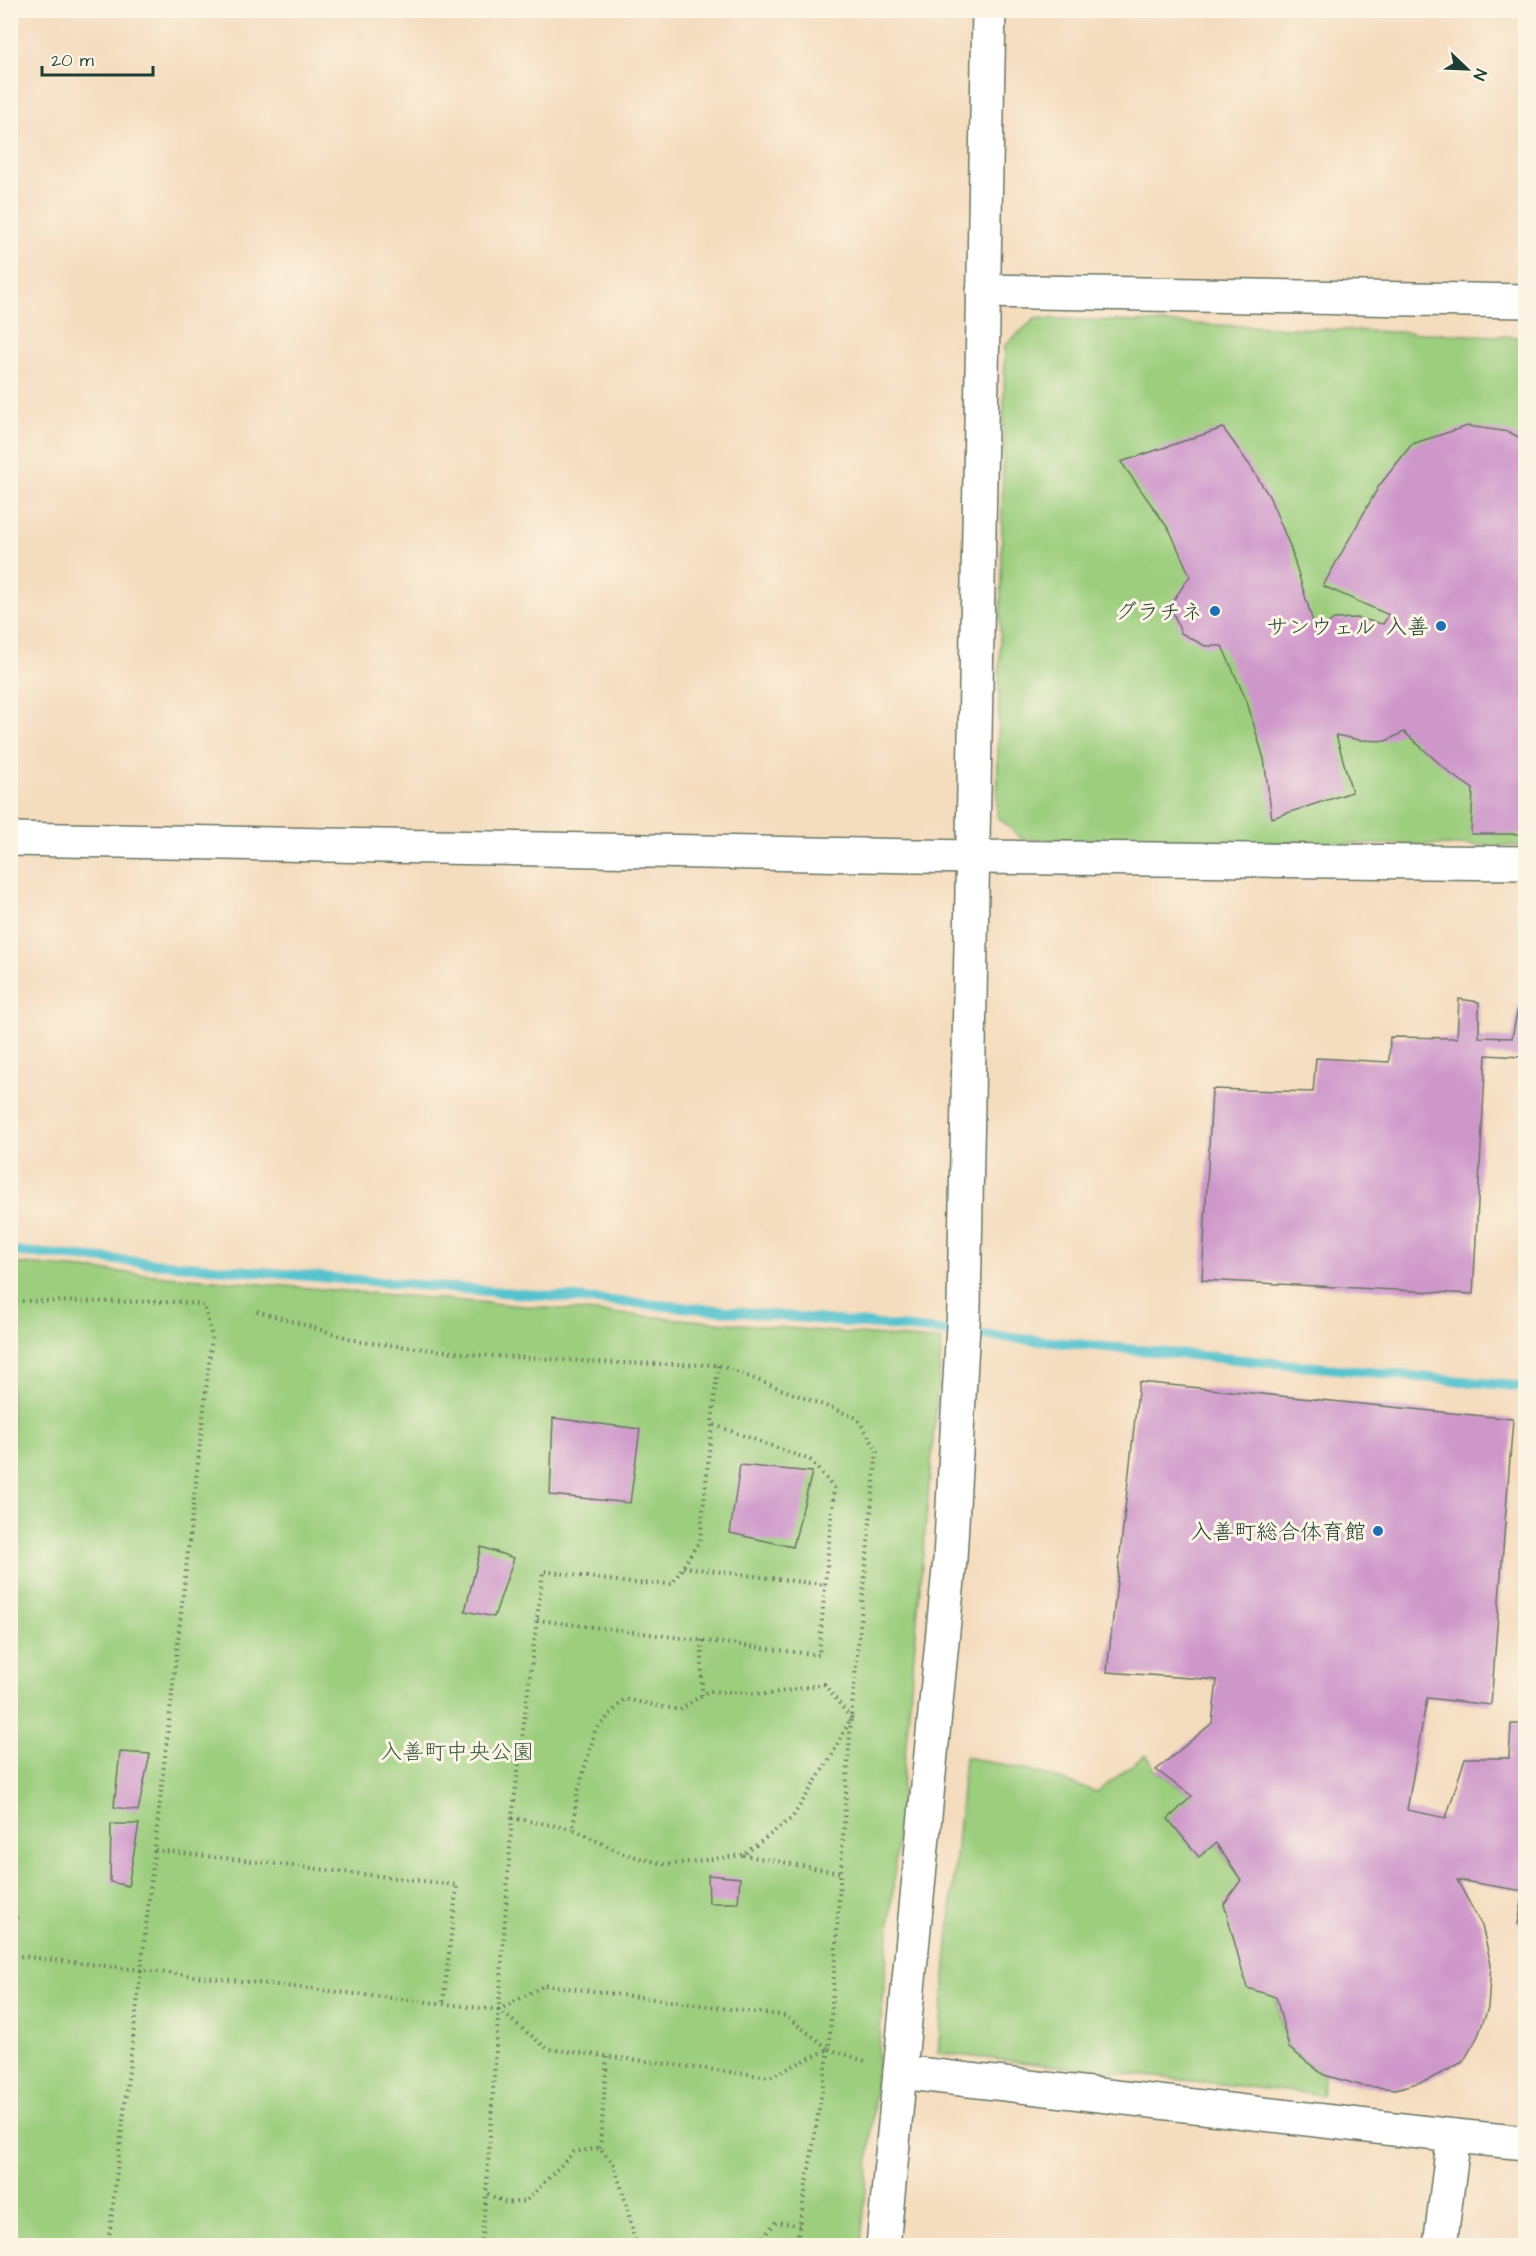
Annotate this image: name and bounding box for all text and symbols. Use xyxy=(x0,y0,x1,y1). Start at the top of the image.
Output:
scale bar xyxy=(42,39,153,77)
north arrow xyxy=(1437,39,1497,99)
text: 20 m xyxy=(51,48,94,73)
text: N xyxy=(1468,66,1492,83)
place label: グラチネ xyxy=(1115,597,1203,628)
marker: グラチネ xyxy=(1208,604,1222,618)
place label: サンウェル 入善 xyxy=(1266,612,1429,643)
marker: サンウェル 入善 xyxy=(1434,619,1448,633)
place label: 入善町総合体育館 xyxy=(1190,1517,1366,1548)
marker: 入善町総合体育館 xyxy=(1371,1524,1385,1538)
park label: 入善町中央公園 xyxy=(380,1737,534,1768)

